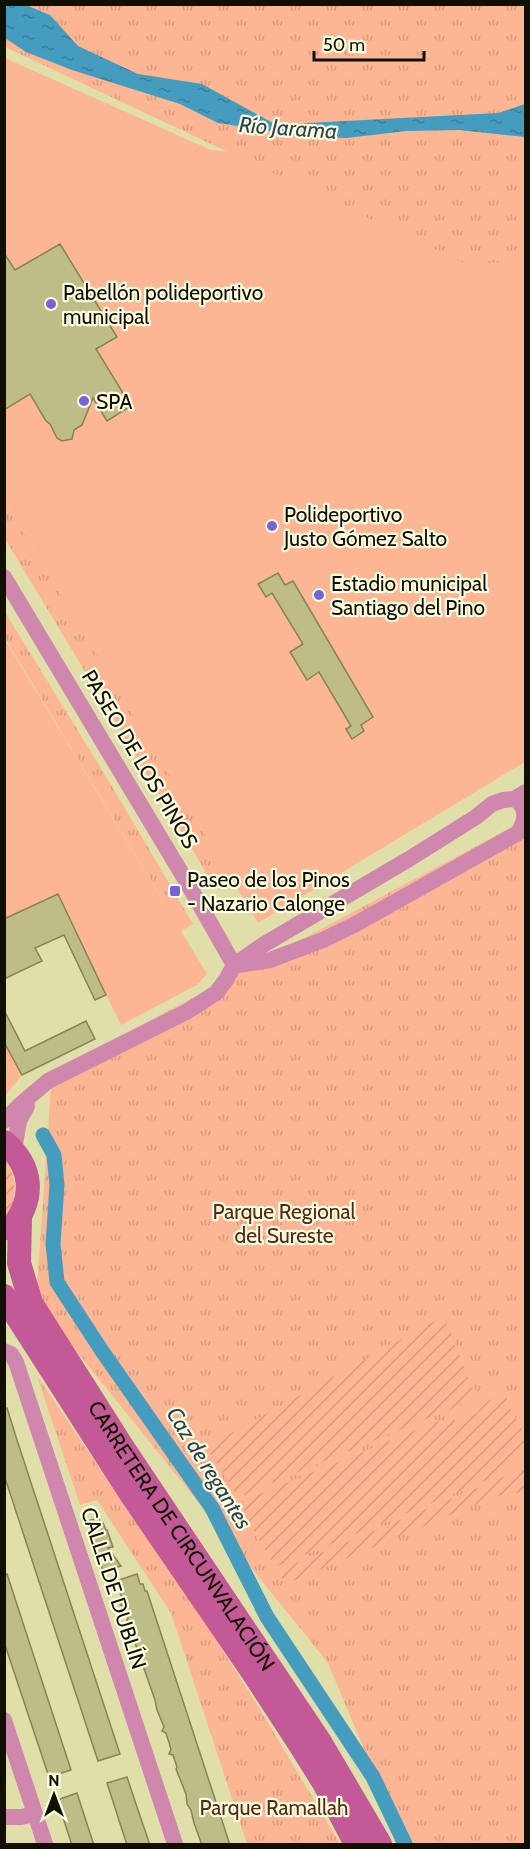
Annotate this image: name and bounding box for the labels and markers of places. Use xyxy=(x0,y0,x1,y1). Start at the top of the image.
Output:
place label: Pabellón polideportivo municipal xyxy=(63,280,263,329)
marker: Pabellón polideportivo municipal xyxy=(44,297,58,311)
place label: SPA xyxy=(96,389,132,414)
marker: SPA xyxy=(77,394,91,408)
place label: Polideportivo Justo Gómez Salto xyxy=(283,502,447,551)
marker: Polideportivo Justo Gómez Salto xyxy=(265,519,279,533)
place label: Estadio municipal Santiago del Pino xyxy=(331,571,487,620)
marker: Estadio municipal Santiago del Pino xyxy=(312,588,326,602)
place label: Paseo de los Pinos - Nazario Calonge xyxy=(187,867,350,916)
marker: Paseo de los Pinos - Nazario Calonge xyxy=(168,884,182,898)

